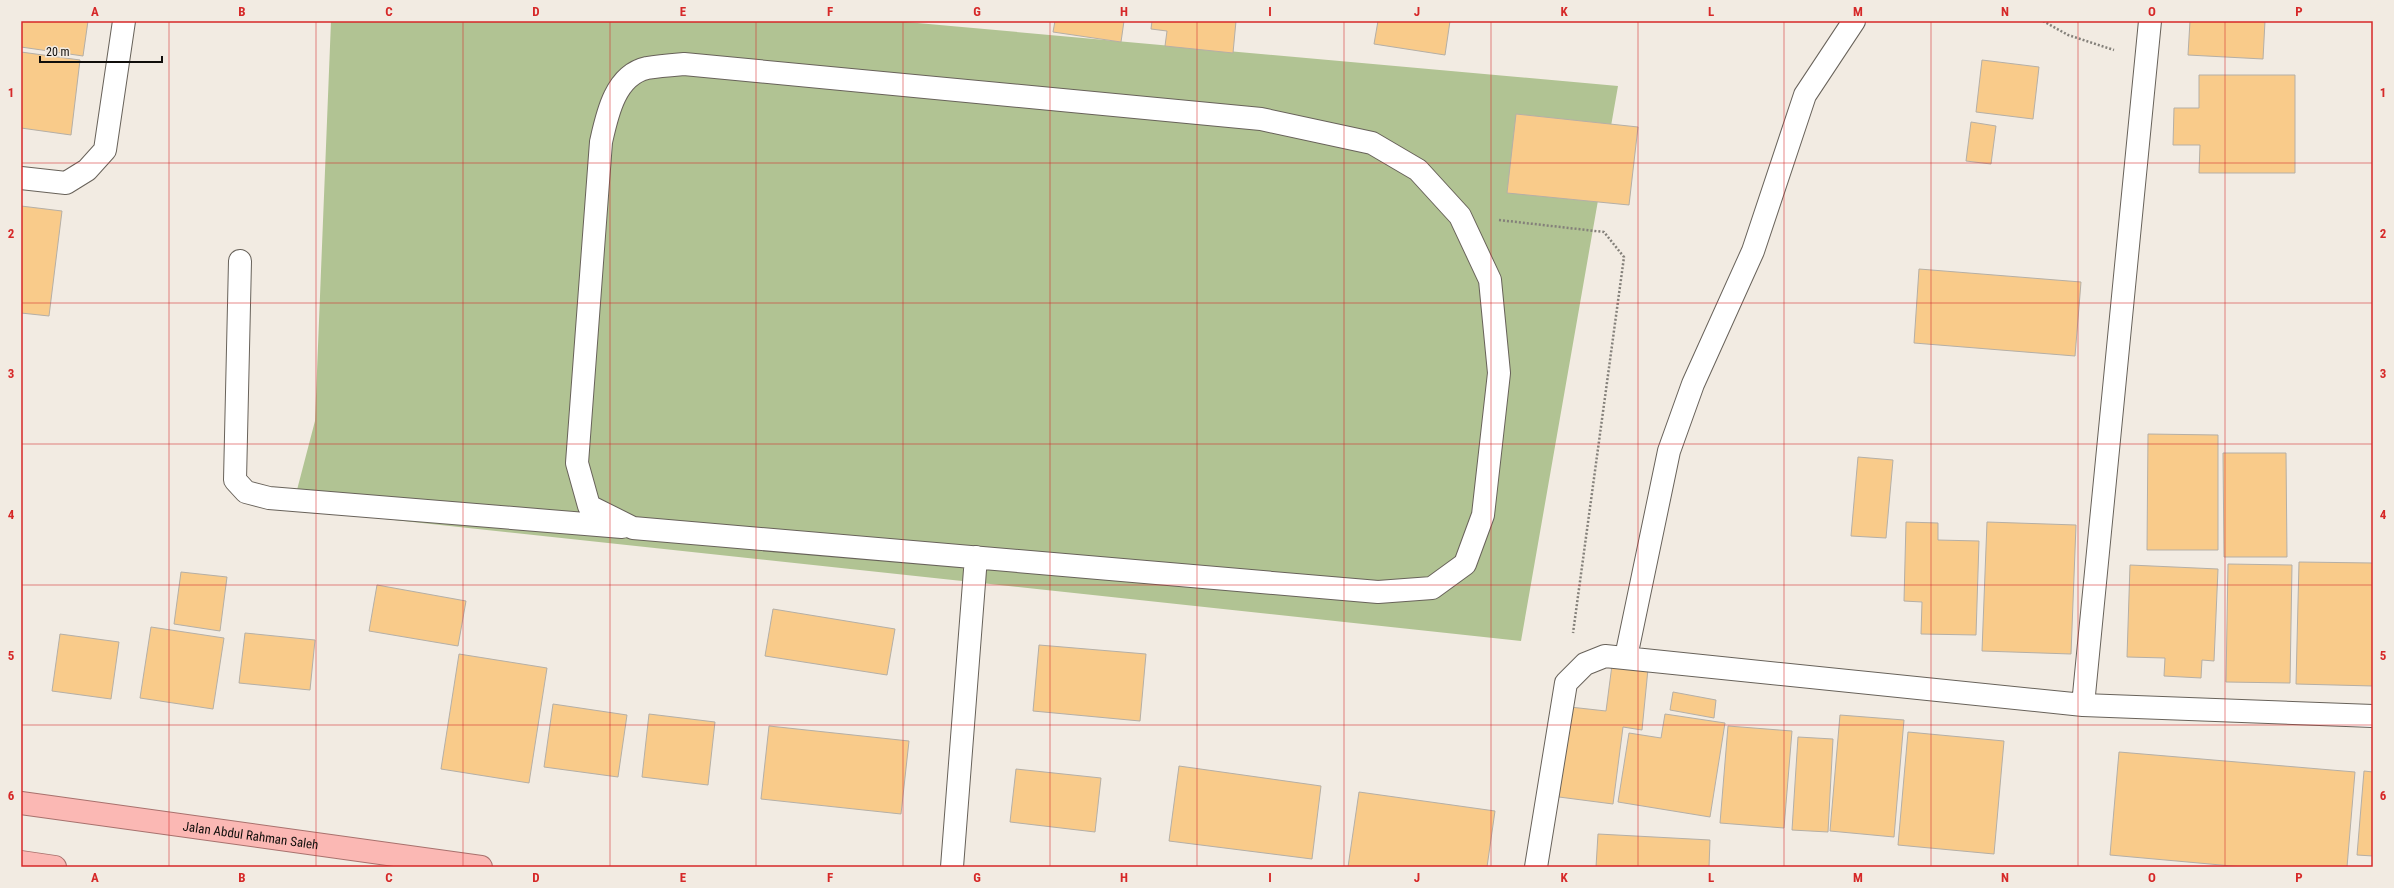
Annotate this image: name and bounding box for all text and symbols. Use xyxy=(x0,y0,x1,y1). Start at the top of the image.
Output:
text: A xyxy=(91,4,99,19)
text: B xyxy=(238,4,246,19)
text: C xyxy=(385,4,393,19)
text: D xyxy=(532,4,540,19)
text: E xyxy=(680,4,687,19)
text: F xyxy=(827,4,833,19)
text: G xyxy=(973,4,981,19)
text: H xyxy=(1120,4,1128,19)
text: I xyxy=(1268,4,1272,19)
text: J xyxy=(1414,4,1420,19)
text: K xyxy=(1560,4,1568,19)
text: L xyxy=(1708,4,1714,19)
text: M xyxy=(1853,4,1863,19)
text: N xyxy=(2001,4,2009,19)
text: O xyxy=(2148,4,2156,19)
text: P xyxy=(2295,4,2303,19)
scale bar xyxy=(40,38,162,64)
text: 20 m xyxy=(46,45,70,59)
text: 1 xyxy=(8,85,14,100)
text: 1 xyxy=(2380,85,2386,100)
text: 2 xyxy=(8,226,15,241)
text: 2 xyxy=(2380,226,2387,241)
text: 3 xyxy=(8,366,14,381)
text: 3 xyxy=(2380,366,2386,381)
text: 4 xyxy=(8,507,15,522)
text: 4 xyxy=(2380,507,2387,522)
text: 5 xyxy=(8,648,15,663)
text: 5 xyxy=(2380,648,2387,663)
text: 6 xyxy=(8,788,15,803)
text: 6 xyxy=(2380,788,2387,803)
street label: Jalan Abdul Rahman Saleh xyxy=(182,819,319,852)
text: A xyxy=(91,870,99,885)
text: B xyxy=(238,870,246,885)
text: C xyxy=(385,870,393,885)
text: D xyxy=(532,870,540,885)
text: E xyxy=(680,870,687,885)
text: F xyxy=(827,870,833,885)
text: G xyxy=(973,870,981,885)
text: H xyxy=(1120,870,1128,885)
text: I xyxy=(1268,870,1272,885)
text: J xyxy=(1414,870,1420,885)
text: K xyxy=(1560,870,1568,885)
text: L xyxy=(1708,870,1714,885)
text: M xyxy=(1853,870,1863,885)
text: N xyxy=(2001,870,2009,885)
text: O xyxy=(2148,870,2156,885)
text: P xyxy=(2295,870,2303,885)

